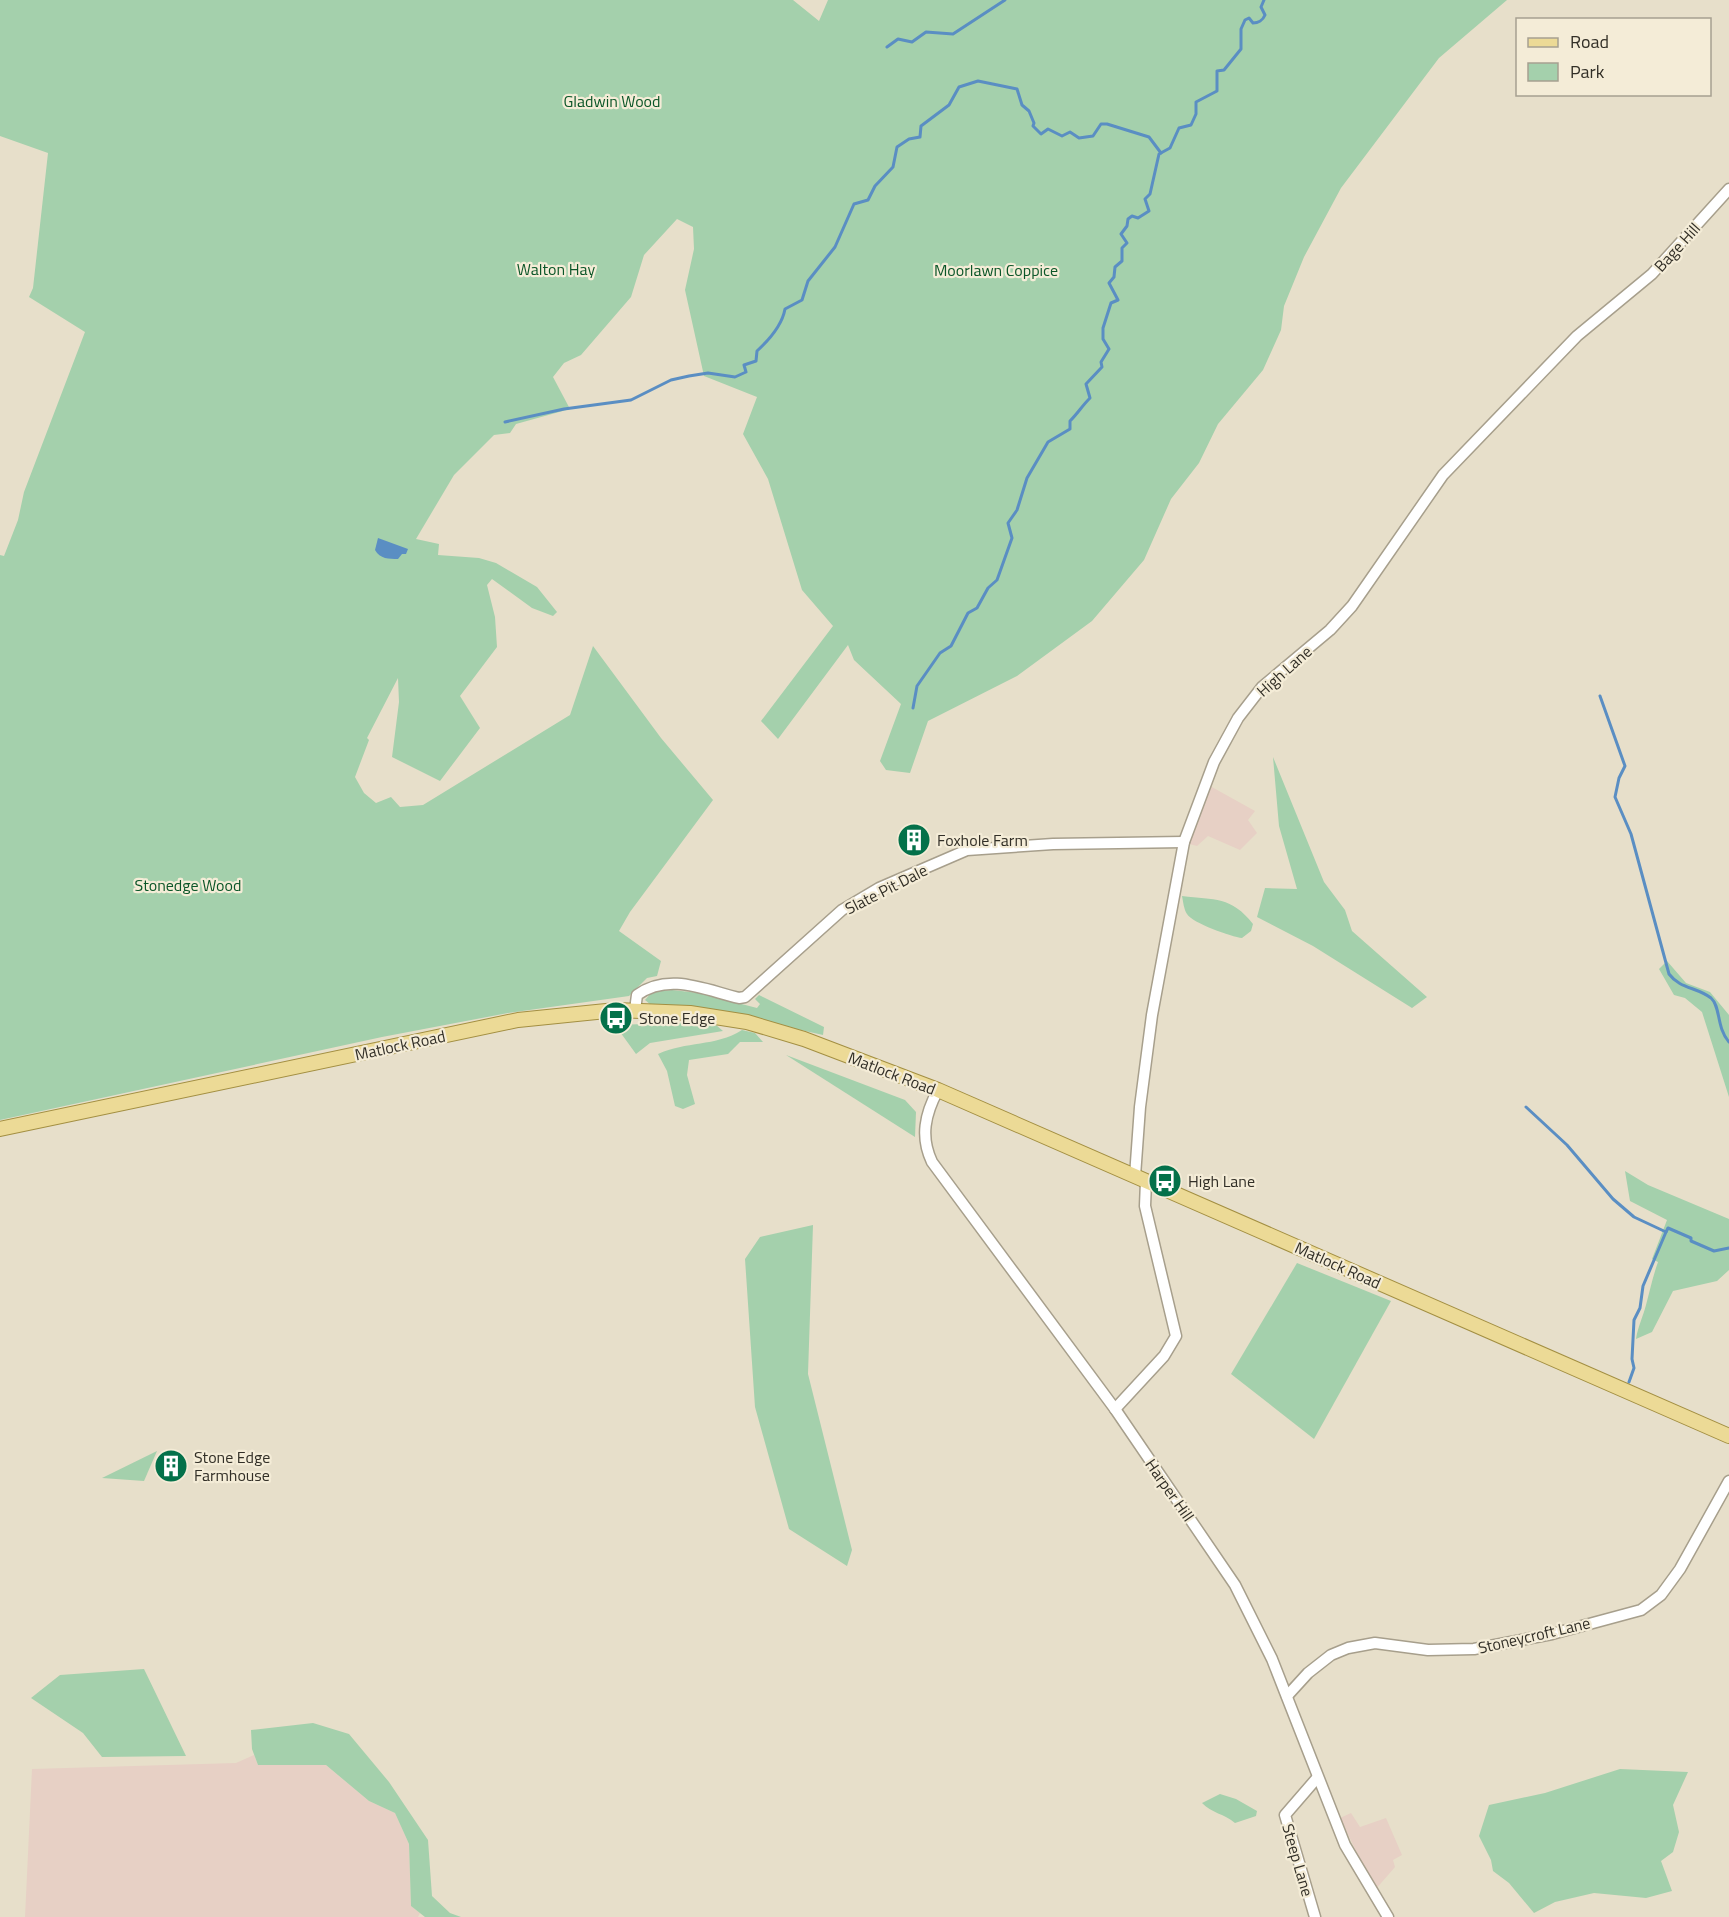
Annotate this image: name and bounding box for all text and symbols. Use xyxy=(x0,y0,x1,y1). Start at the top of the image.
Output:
legend xyxy=(1516,18,1711,96)
text: Road xyxy=(1570,28,1609,55)
text: Park xyxy=(1570,58,1605,85)
park label: Gladwin Wood xyxy=(563,89,661,113)
street label: Bage Hill xyxy=(1648,217,1706,277)
park label: Walton Hay xyxy=(517,257,595,281)
park label: Moorlawn Coppice xyxy=(934,258,1058,282)
street label: High Lane xyxy=(1251,640,1317,702)
building icon: Foxhole Farm xyxy=(896,822,932,858)
place label: Foxhole Farm xyxy=(937,828,1028,852)
street label: Slate Pit Dale xyxy=(841,858,931,920)
park label: Stonedge Wood xyxy=(135,873,241,897)
bus stop icon: Stone Edge xyxy=(598,1000,634,1036)
place label: Stone Edge xyxy=(639,1006,715,1030)
street label: Matlock Road xyxy=(352,1024,448,1066)
street label: Matlock Road xyxy=(845,1045,939,1101)
bus stop icon: High Lane xyxy=(1147,1163,1183,1199)
place label: High Lane xyxy=(1188,1169,1255,1193)
street label: Matlock Road xyxy=(1291,1235,1385,1295)
place label: Stone Edge Farmhouse xyxy=(194,1445,270,1487)
building icon: Stone Edge Farmhouse xyxy=(153,1448,189,1484)
street label: Harper Hill xyxy=(1140,1454,1200,1526)
street label: Stoneycroft Lane xyxy=(1476,1610,1592,1660)
street label: Steep Lane xyxy=(1276,1821,1320,1899)

